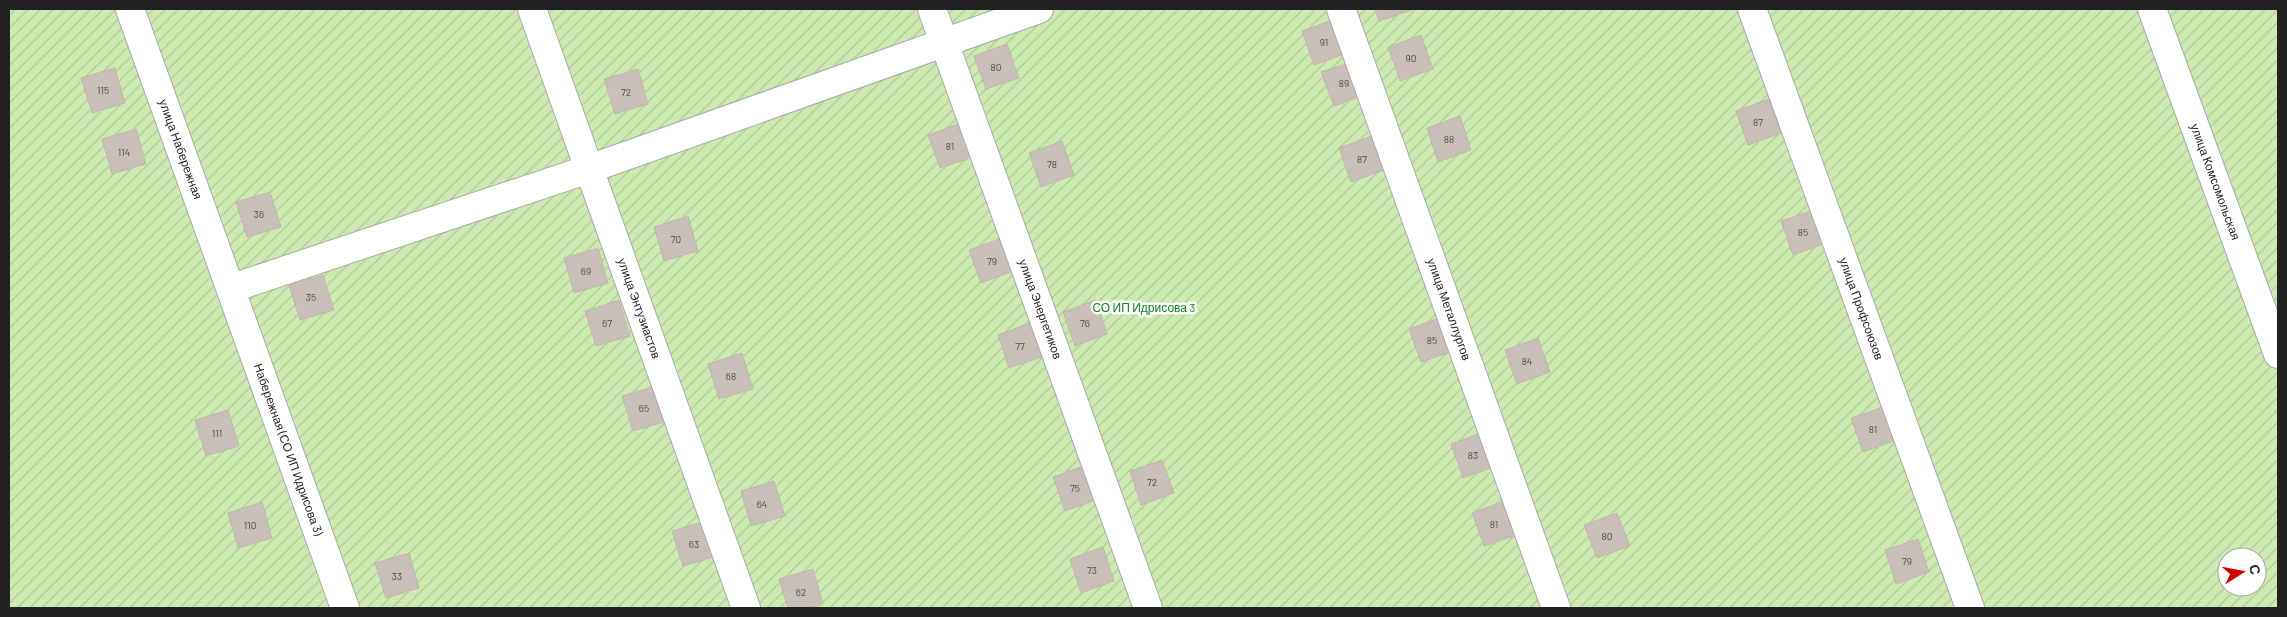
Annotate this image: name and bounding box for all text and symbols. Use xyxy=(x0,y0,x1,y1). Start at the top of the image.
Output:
house number: 91 xyxy=(1320,36,1328,48)
house number: 90 xyxy=(1406,52,1416,64)
house number: 80 xyxy=(991,61,1001,73)
house number: 89 xyxy=(1339,77,1349,89)
house number: 115 xyxy=(97,84,109,96)
house number: 72 xyxy=(621,86,631,98)
street label: улица Набережная xyxy=(156,97,206,201)
house number: 87 xyxy=(1753,116,1763,128)
street label: улица Комсомольская xyxy=(2187,121,2244,242)
house number: 88 xyxy=(1444,133,1454,145)
house number: 81 xyxy=(946,140,954,152)
house number: 114 xyxy=(118,146,130,158)
house number: 87 xyxy=(1357,153,1367,165)
house number: 78 xyxy=(1047,158,1057,170)
house number: 36 xyxy=(254,208,264,220)
house number: 85 xyxy=(1798,226,1808,238)
house number: 70 xyxy=(671,233,681,245)
house number: 79 xyxy=(987,255,997,267)
street label: улица Профсоюзов xyxy=(1836,255,1887,361)
street label: улица Энтузиастов xyxy=(615,256,664,360)
street label: улица Металлургов xyxy=(1424,256,1474,362)
street label: улица Энергетиков xyxy=(1016,257,1066,361)
house number: 69 xyxy=(581,265,591,277)
house number: 35 xyxy=(306,291,316,303)
park label: СО ИП Идрисова 3 xyxy=(1092,300,1196,315)
house number: 67 xyxy=(602,317,612,329)
house number: 76 xyxy=(1080,317,1090,329)
house number: 85 xyxy=(1427,334,1437,346)
house number: 77 xyxy=(1015,340,1025,352)
house number: 84 xyxy=(1522,355,1532,367)
street label: Набережная (СО ИП Идрисова 3) xyxy=(252,361,327,538)
house number: 68 xyxy=(726,370,736,382)
house number: 65 xyxy=(639,402,649,414)
house number: 81 xyxy=(1869,423,1877,435)
house number: 111 xyxy=(212,427,222,439)
house number: 83 xyxy=(1468,449,1478,461)
house number: 72 xyxy=(1147,476,1157,488)
house number: 75 xyxy=(1070,482,1080,494)
house number: 64 xyxy=(757,498,767,510)
house number: 81 xyxy=(1490,518,1498,530)
house number: 110 xyxy=(244,519,256,531)
house number: 80 xyxy=(1602,530,1612,542)
house number: 63 xyxy=(689,538,699,550)
north arrow xyxy=(2217,547,2267,597)
house number: 79 xyxy=(1902,555,1912,567)
text: С xyxy=(2246,563,2265,576)
house number: 73 xyxy=(1087,564,1097,576)
house number: 33 xyxy=(392,570,402,582)
house number: 62 xyxy=(796,586,806,598)

